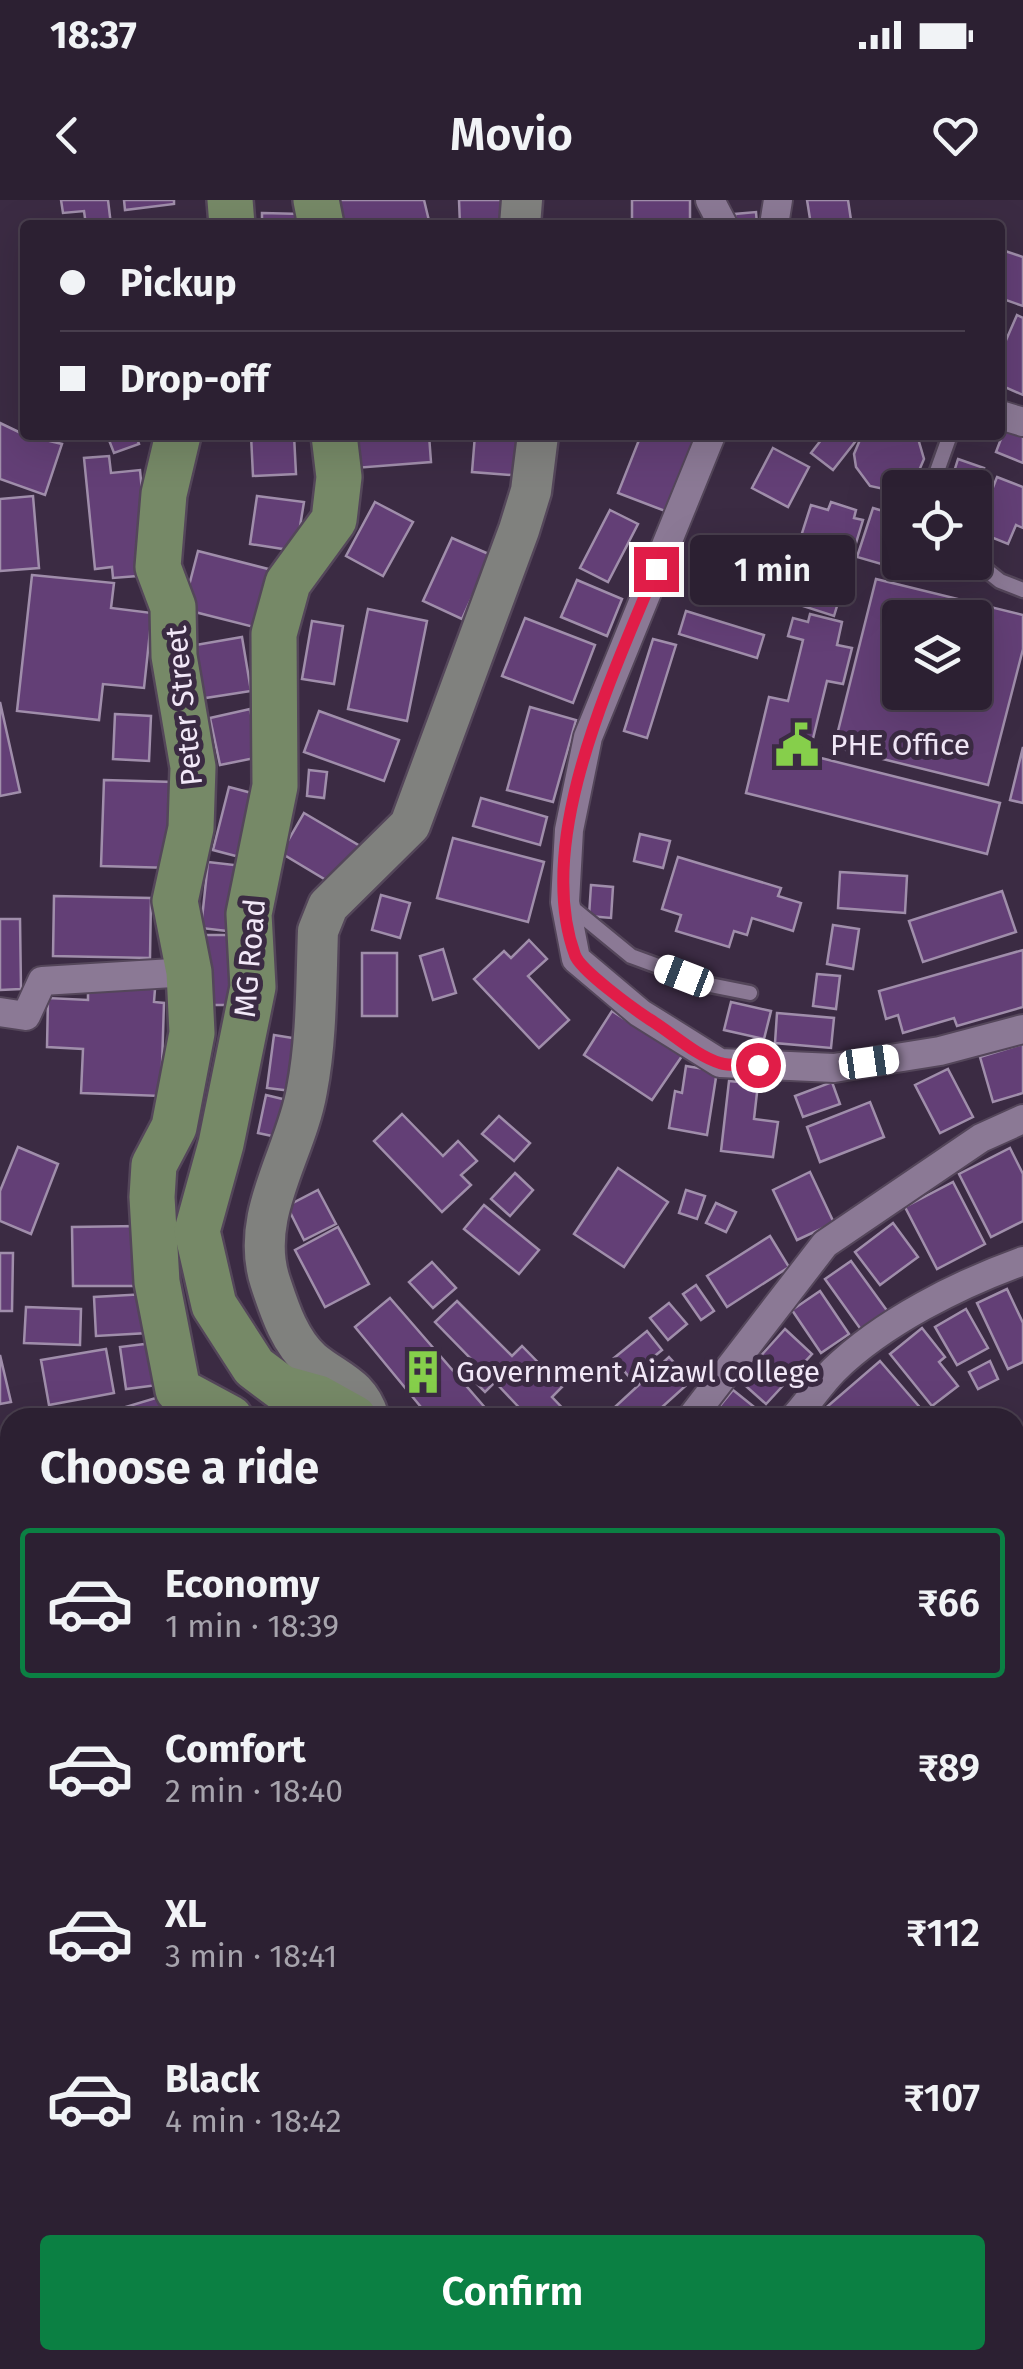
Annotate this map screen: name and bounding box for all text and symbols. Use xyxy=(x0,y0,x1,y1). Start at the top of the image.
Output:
text: 18:37 xyxy=(50,12,137,58)
icon: back xyxy=(40,108,95,163)
text: Movio xyxy=(450,108,573,162)
icon: heart xyxy=(928,108,983,163)
text: Pickup xyxy=(120,260,237,306)
text: Drop-off xyxy=(120,356,268,402)
map controls xyxy=(882,470,992,710)
button: locate xyxy=(882,470,992,580)
callout: 1 min xyxy=(691,534,856,604)
route end xyxy=(634,547,679,592)
text: 1 min xyxy=(734,551,811,589)
button: layers xyxy=(882,600,992,710)
street label: Peter Street xyxy=(158,624,210,788)
public building icon: PHE Office xyxy=(773,721,821,769)
place label: PHE Office xyxy=(830,727,970,763)
street label: MG Road xyxy=(227,897,273,1019)
car xyxy=(651,951,717,1001)
route start xyxy=(736,1043,781,1088)
car xyxy=(837,1043,901,1081)
building icon: Government Aizawl college xyxy=(399,1348,447,1396)
place label: Government Aizawl college xyxy=(456,1354,820,1390)
text: Choose a ride xyxy=(40,1441,319,1495)
icon: car xyxy=(45,1558,135,1648)
text: Economy xyxy=(165,1561,320,1607)
text: ₹66 xyxy=(917,1580,980,1626)
text: 1 min · 18:39 xyxy=(165,1607,339,1645)
icon: car xyxy=(45,1723,135,1813)
text: Comfort xyxy=(165,1726,306,1772)
text: ₹89 xyxy=(918,1745,980,1791)
text: 2 min · 18:40 xyxy=(165,1772,343,1810)
icon: car xyxy=(45,1888,135,1978)
text: XL xyxy=(165,1891,207,1937)
text: ₹112 xyxy=(906,1910,980,1956)
text: 3 min · 18:41 xyxy=(165,1937,337,1975)
icon: car xyxy=(45,2053,135,2143)
text: Black xyxy=(165,2056,260,2102)
text: ₹107 xyxy=(903,2075,980,2121)
text: 4 min · 18:42 xyxy=(165,2102,342,2140)
button: Confirm xyxy=(40,2235,985,2350)

